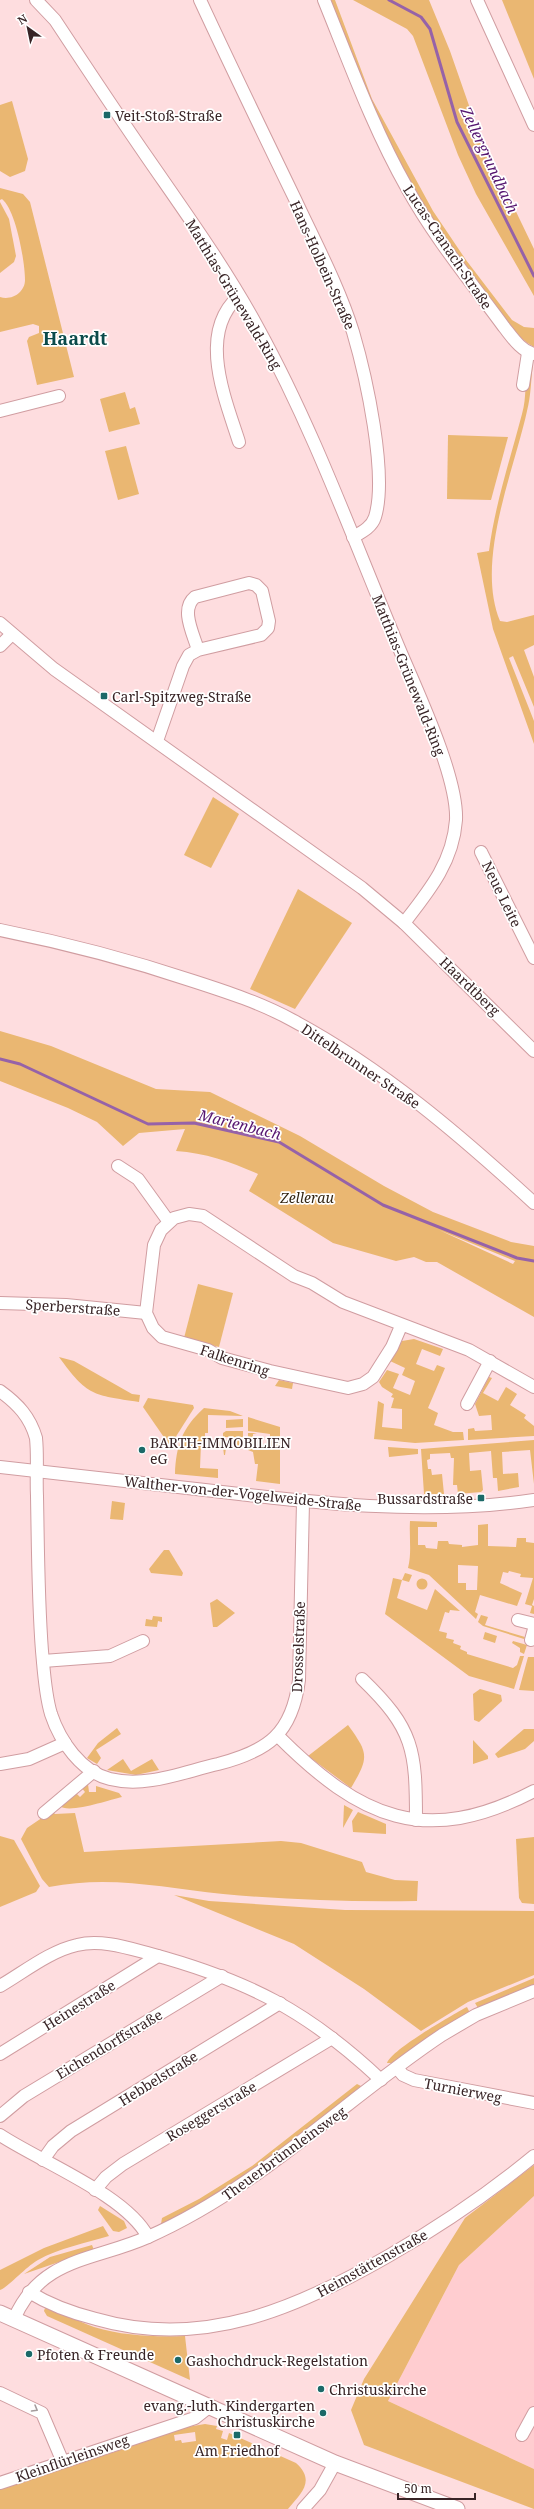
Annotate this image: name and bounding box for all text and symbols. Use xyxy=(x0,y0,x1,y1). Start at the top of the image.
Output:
north arrow xyxy=(8,8,48,48)
text: N xyxy=(15,10,30,28)
water label: Zellergrundbach xyxy=(456,103,523,216)
place label: Veit-Stoß-Straße xyxy=(115,106,222,125)
marker: Veit-Stoß-Straße xyxy=(102,110,112,120)
street label: Lucas-Cranach-Straße xyxy=(399,181,497,313)
street label: Hans-Holbein-Straße xyxy=(286,197,360,333)
street label: Matthias-Grünewald-Ring xyxy=(182,215,287,373)
district label: Haardt xyxy=(43,326,107,350)
street label: Matthias-Grünewald-Ring xyxy=(368,592,450,759)
place label: Carl-Spitzweg-Straße xyxy=(112,687,251,706)
marker: Carl-Spitzweg-Straße xyxy=(99,691,109,701)
street label: Neue Leite xyxy=(478,858,526,930)
street label: Haardtberg xyxy=(436,952,505,1020)
street label: Dittelbrunner Straße xyxy=(298,1019,424,1113)
water label: Marienbach xyxy=(196,1104,283,1144)
park label: Zellerau xyxy=(279,1188,334,1207)
street label: Sperberstraße xyxy=(25,1294,121,1320)
street label: Falkenring xyxy=(198,1340,273,1380)
place label: BARTH-IMMOBILIEN eG xyxy=(150,1433,291,1468)
marker: BARTH-IMMOBILIEN eG xyxy=(137,1445,147,1455)
street label: Walther-von-der-Vogelweide-Straße xyxy=(123,1471,363,1515)
place label: Bussardstraße xyxy=(377,1489,473,1508)
marker: Bussardstraße xyxy=(476,1493,486,1503)
street label: Drosselstraße xyxy=(287,1601,309,1693)
street label: Heinestraße xyxy=(39,1975,119,2035)
street label: Eichendorffstraße xyxy=(52,2005,166,2083)
street label: Hebbelstraße xyxy=(115,2046,201,2110)
street label: Turnierweg xyxy=(423,2073,504,2107)
street label: Roseggerstraße xyxy=(162,2077,260,2145)
street label: Theuerbrünnleinsweg xyxy=(218,2101,350,2204)
street label: Heimstättenstraße xyxy=(313,2225,431,2301)
place label: Pfoten & Freunde xyxy=(37,2345,154,2364)
marker: Pfoten & Freunde xyxy=(24,2349,34,2359)
place label: Gashochdruck-Regelstation xyxy=(186,2351,368,2370)
marker: Gashochdruck-Regelstation xyxy=(173,2355,183,2365)
place label: Christuskirche xyxy=(329,2380,427,2399)
marker: Christuskirche xyxy=(316,2384,326,2394)
place label: evang.-luth. Kindergarten Christuskirche xyxy=(143,2396,315,2431)
one-way arrow xyxy=(31,2405,38,2412)
marker: evang.-luth. Kindergarten Christuskirche xyxy=(318,2408,328,2418)
street label: Kleinflürleinsweg xyxy=(13,2430,132,2486)
marker: Am Friedhof xyxy=(232,2430,242,2440)
place label: Am Friedhof xyxy=(195,2441,281,2460)
scale bar xyxy=(398,2475,475,2501)
text: 50 m xyxy=(404,2480,432,2497)

